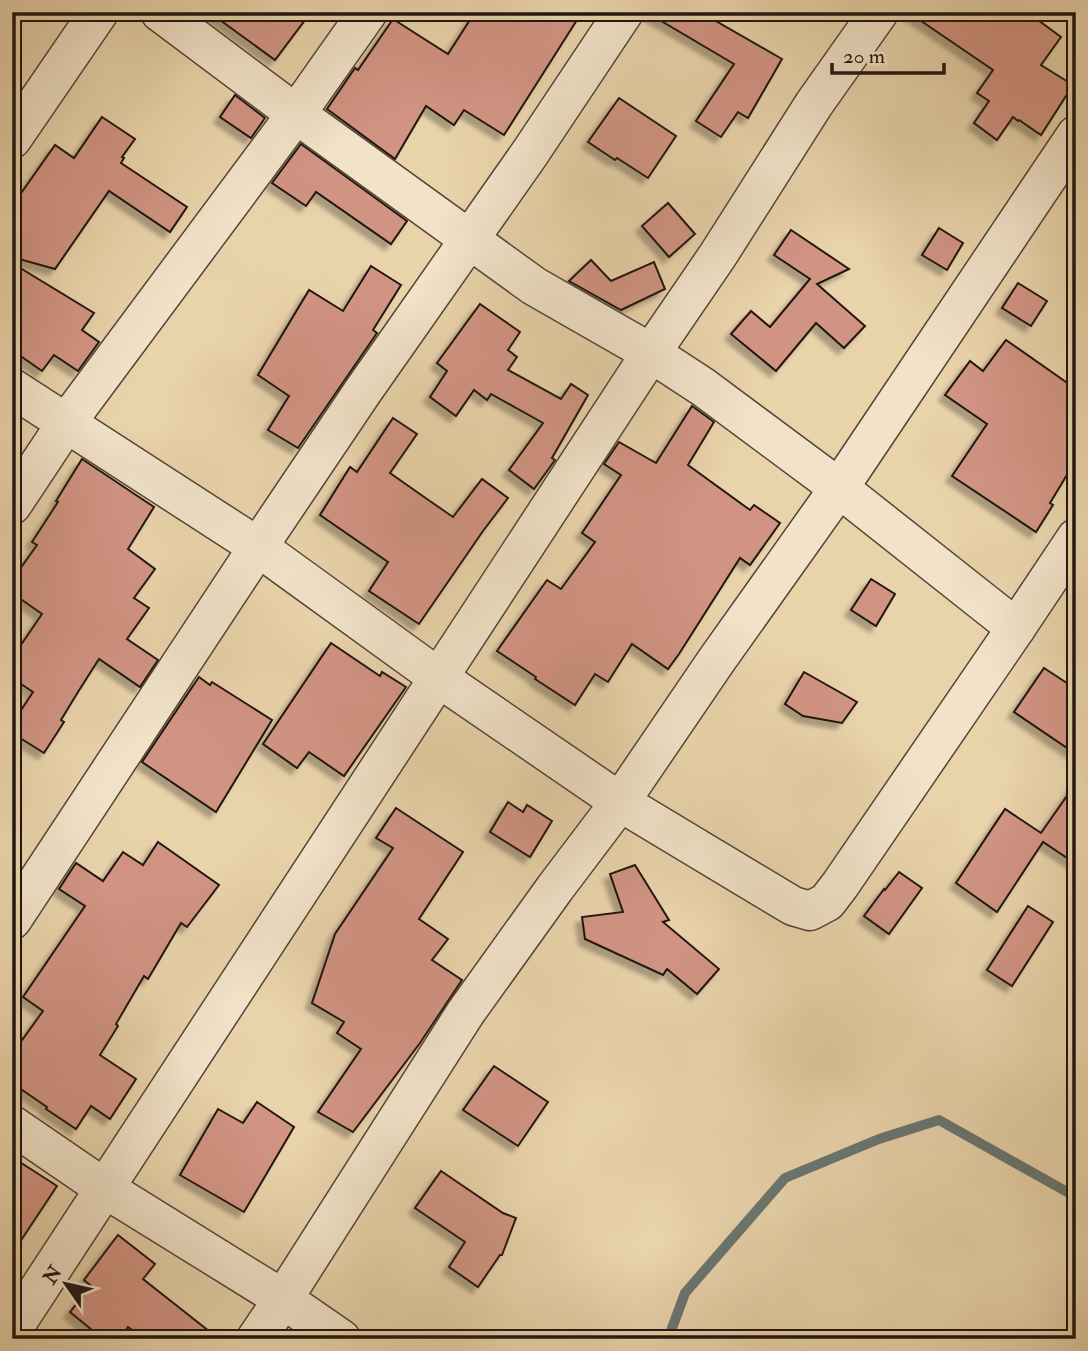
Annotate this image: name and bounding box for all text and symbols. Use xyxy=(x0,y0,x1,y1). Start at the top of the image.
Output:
scale bar xyxy=(832,32,944,76)
text: 20 m xyxy=(843,43,885,70)
north arrow xyxy=(32,1250,102,1320)
text: N xyxy=(37,1260,68,1290)

